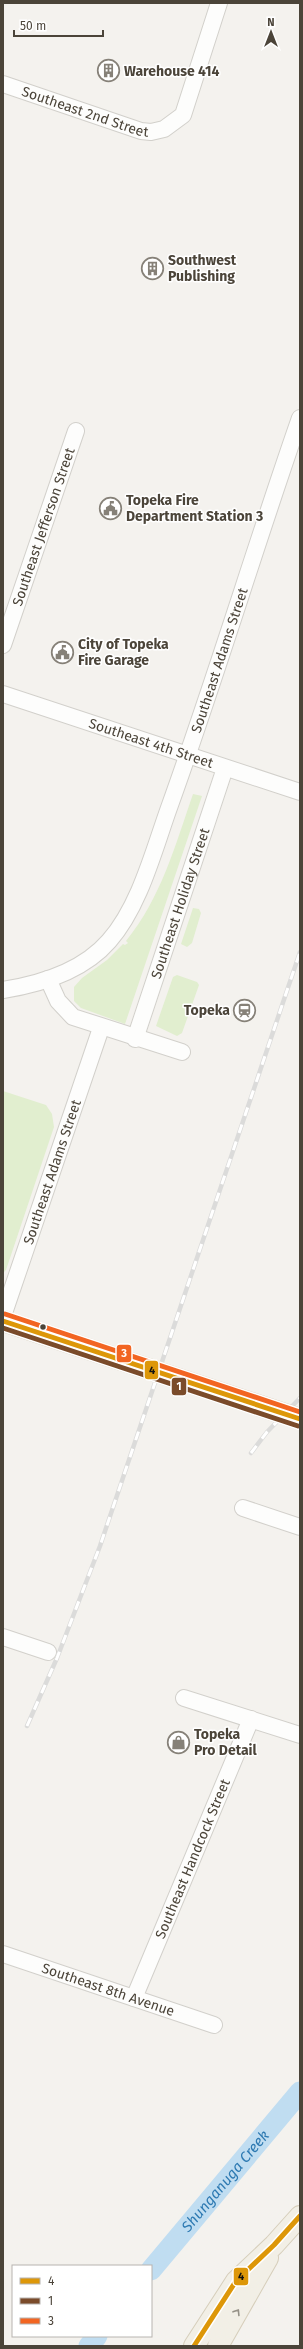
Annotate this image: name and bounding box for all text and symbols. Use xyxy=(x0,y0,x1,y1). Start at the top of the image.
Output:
scale bar xyxy=(14,12,103,38)
north arrow xyxy=(251,12,291,52)
text: N xyxy=(267,16,275,29)
text: 50 m xyxy=(20,19,46,33)
building icon: Warehouse 414 xyxy=(95,58,121,84)
place label: Warehouse 414 xyxy=(124,63,219,80)
street label: Southeast 2nd Street xyxy=(20,83,150,140)
place label: Southwest Publishing xyxy=(168,252,237,285)
building icon: Southwest Publishing xyxy=(139,255,165,281)
street label: Southeast Jefferson Street xyxy=(8,444,79,608)
place label: Topeka Fire Department Station 3 xyxy=(126,492,263,525)
public building icon: Topeka Fire Department Station 3 xyxy=(97,495,123,521)
street label: Southeast Adams Street xyxy=(187,585,251,735)
place label: City of Topeka Fire Garage xyxy=(78,636,169,669)
public building icon: City of Topeka Fire Garage xyxy=(50,639,76,665)
street label: Southeast 4th Street xyxy=(87,714,216,772)
street label: Southeast Holiday Street xyxy=(147,825,213,981)
station icon: Topeka xyxy=(232,997,258,1023)
place label: Topeka xyxy=(184,1002,230,1019)
street label: Southeast Adams Street xyxy=(19,1097,85,1247)
unlabelled marker xyxy=(38,1322,48,1332)
line badge: 3 xyxy=(116,1344,132,1363)
text: 3 xyxy=(120,1347,127,1360)
line badge: 4 xyxy=(144,1360,159,1380)
text: 4 xyxy=(149,1364,155,1377)
line badge: 1 xyxy=(171,1377,187,1396)
text: 1 xyxy=(176,1380,182,1393)
place label: Topeka Pro Detail xyxy=(194,1726,258,1759)
shop icon: Topeka Pro Detail xyxy=(166,1729,192,1755)
street label: Southeast Handcock Street xyxy=(151,1775,234,1941)
street label: Southeast 8th Avenue xyxy=(40,1959,177,2020)
water label: Shunganuga Creek xyxy=(177,2127,273,2236)
legend xyxy=(12,2265,152,2337)
line badge: 4 xyxy=(233,2267,249,2286)
text: 4 xyxy=(238,2270,244,2283)
text: 4 xyxy=(48,2274,55,2288)
text: 1 xyxy=(48,2294,53,2308)
one-way arrow xyxy=(232,2309,240,2316)
text: 3 xyxy=(48,2314,54,2328)

